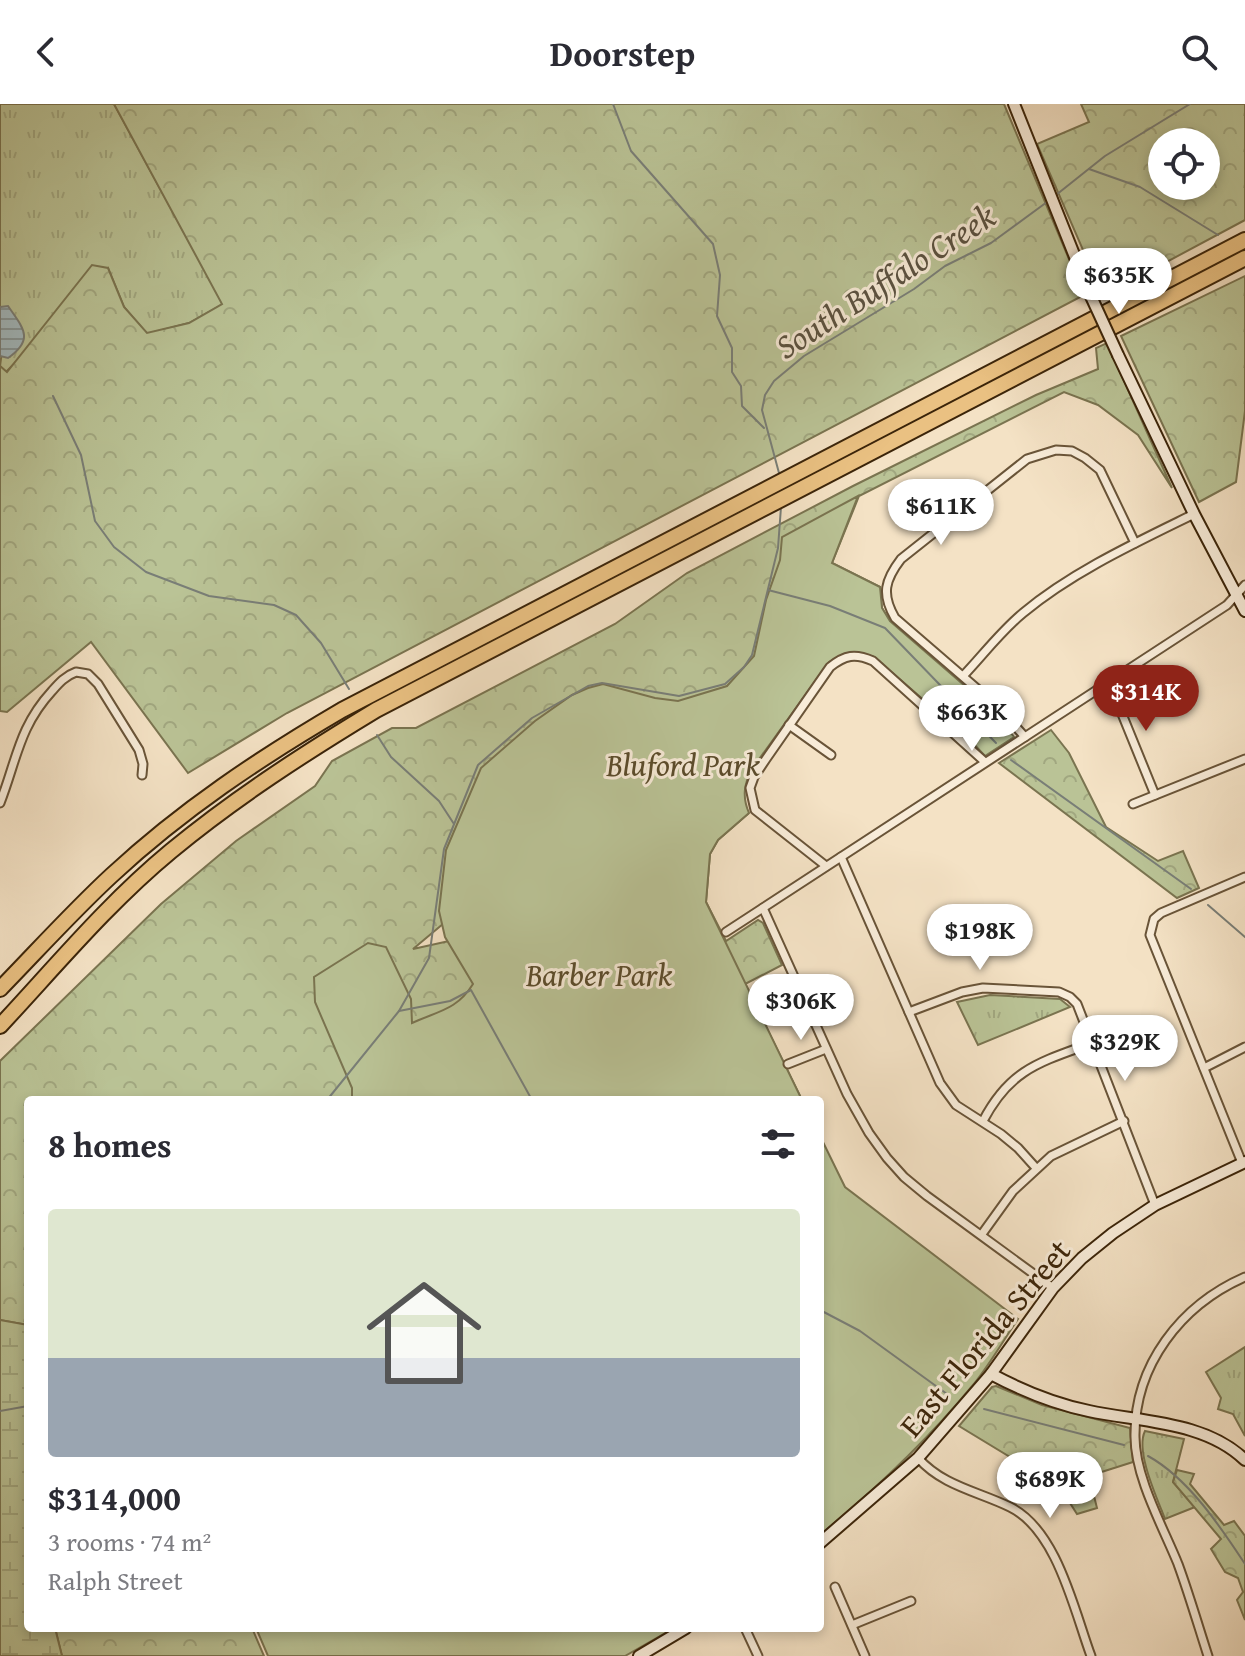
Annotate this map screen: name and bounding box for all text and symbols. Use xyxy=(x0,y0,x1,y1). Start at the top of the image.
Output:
text: Doorstep xyxy=(550,26,695,79)
icon: back xyxy=(24,30,68,74)
icon: search xyxy=(1177,30,1221,74)
map controls xyxy=(1148,128,1220,200)
button: locate xyxy=(1148,128,1220,200)
water label: South Buffalo Creek xyxy=(765,191,1005,370)
pin: $635K xyxy=(1063,248,1175,316)
text: $635K xyxy=(1084,254,1154,293)
pin: $611K xyxy=(885,479,997,547)
text: $611K xyxy=(906,485,976,524)
pin: $314K xyxy=(1090,665,1202,733)
text: $314K xyxy=(1111,671,1181,710)
pin: $663K xyxy=(916,685,1028,753)
text: $663K xyxy=(937,691,1007,730)
park label: Bluford Park xyxy=(605,741,760,788)
pin: $198K xyxy=(924,904,1036,972)
text: $198K xyxy=(945,910,1015,949)
park label: Barber Park xyxy=(525,951,673,998)
pin: $306K xyxy=(745,974,857,1042)
text: $306K xyxy=(766,980,836,1019)
pin: $329K xyxy=(1069,1015,1181,1083)
text: $329K xyxy=(1090,1021,1160,1060)
text: 8 homes xyxy=(48,1120,172,1169)
icon: filters xyxy=(756,1122,800,1166)
street label: East Florida Street xyxy=(888,1228,1082,1447)
icon: home xyxy=(352,1261,496,1405)
pin: $689K xyxy=(994,1452,1106,1520)
text: $689K xyxy=(1015,1458,1085,1497)
text: $314,000 xyxy=(48,1473,181,1522)
text: 3 rooms · 74 m² xyxy=(48,1522,211,1561)
text: Ralph Street xyxy=(48,1561,183,1600)

